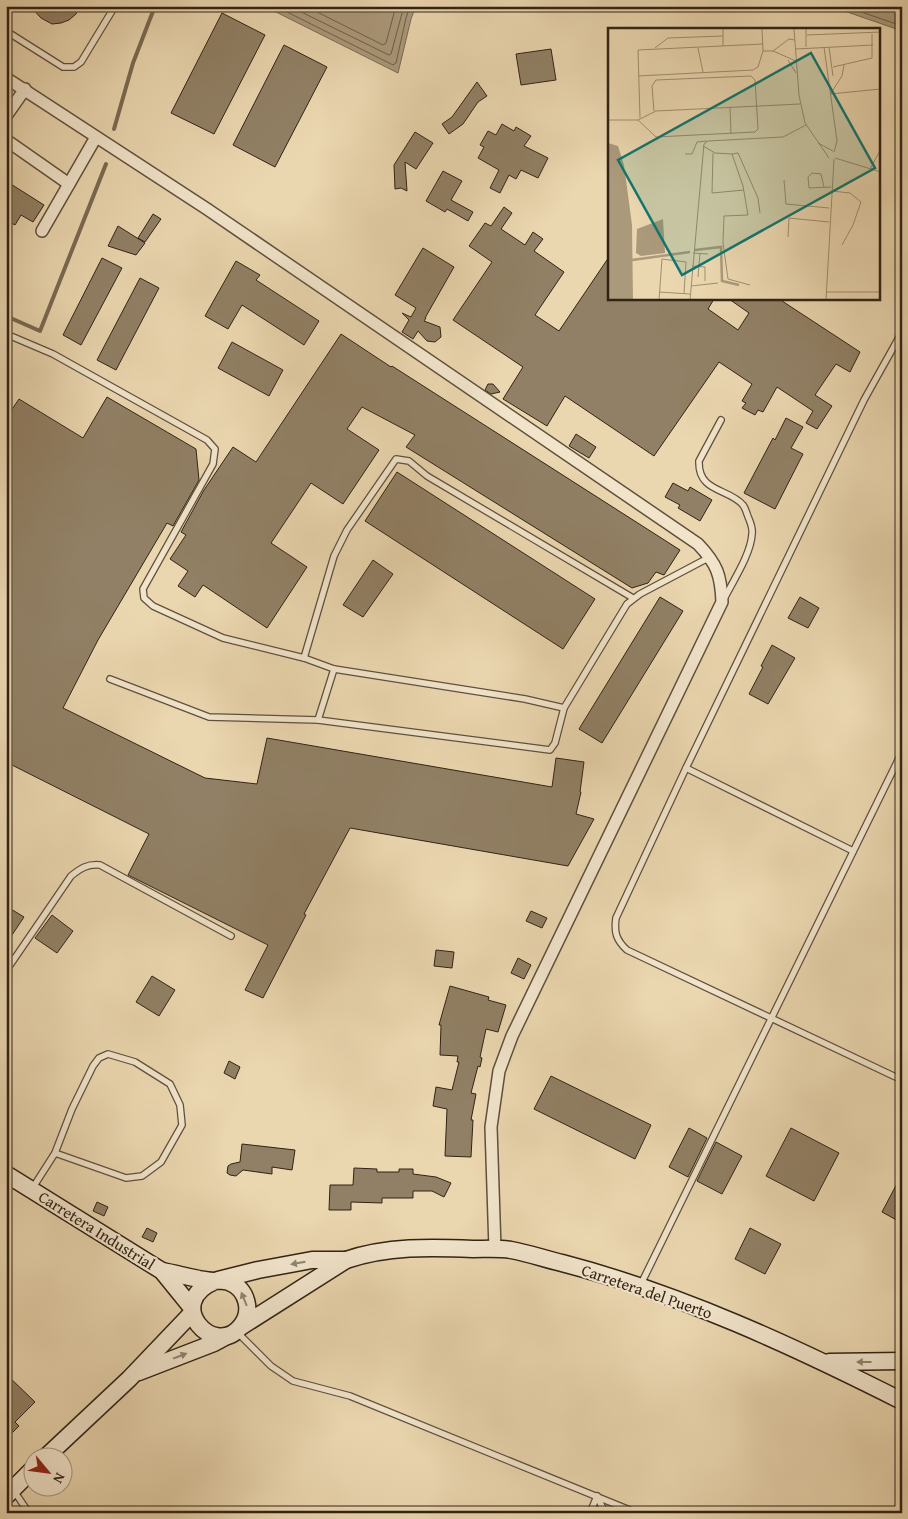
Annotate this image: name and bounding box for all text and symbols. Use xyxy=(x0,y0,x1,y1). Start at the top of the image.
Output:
inset map xyxy=(608,28,880,300)
street label: Carretera Industrial xyxy=(34,1184,160,1276)
street label: Carretera del Puerto xyxy=(579,1257,715,1325)
one-way arrow xyxy=(289,1259,305,1267)
one-way arrow xyxy=(240,1292,248,1306)
one-way arrow xyxy=(173,1352,188,1359)
one-way arrow xyxy=(856,1358,872,1366)
north arrow xyxy=(22,1446,72,1496)
text: N xyxy=(48,1469,70,1488)

